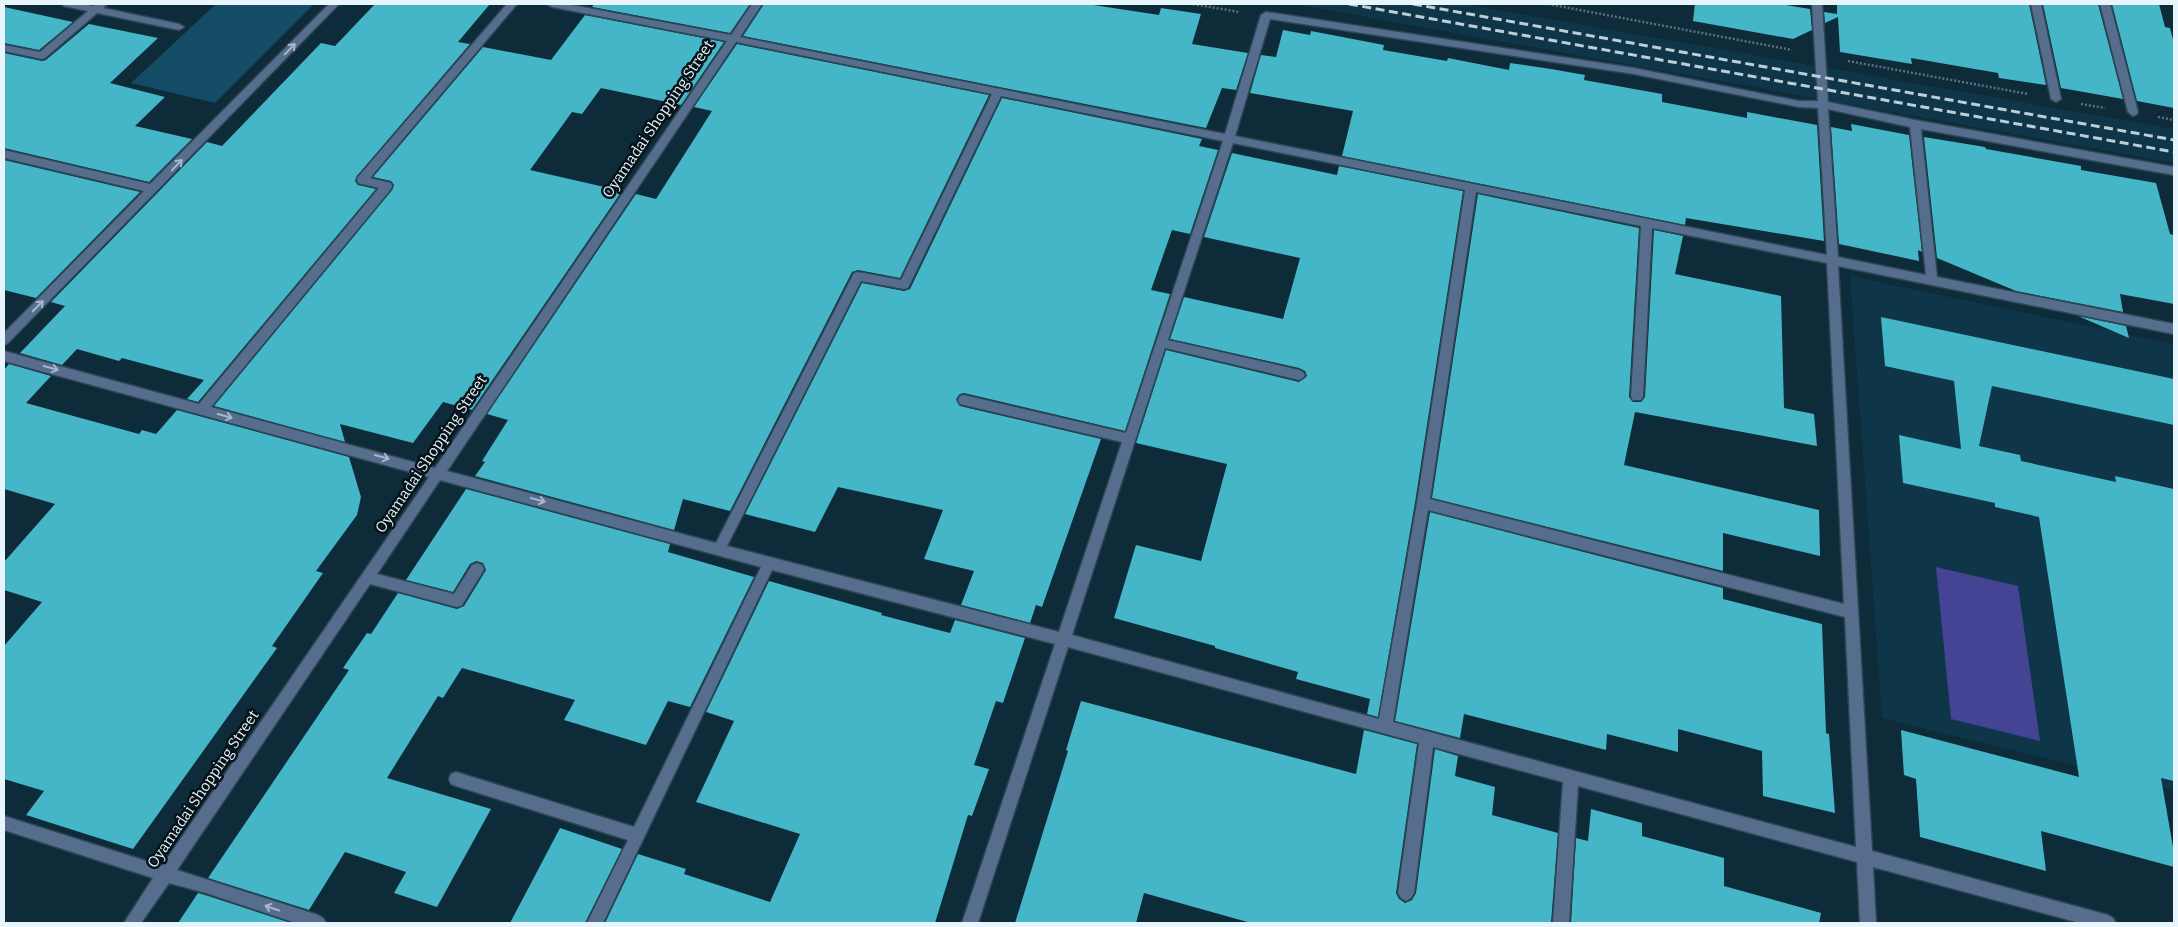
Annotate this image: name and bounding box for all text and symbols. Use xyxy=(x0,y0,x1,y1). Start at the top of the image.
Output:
street label: Oyamadai Shopping Street xyxy=(598,36,718,201)
one-way arrow xyxy=(284,42,296,55)
one-way arrow xyxy=(171,159,183,171)
one-way arrow xyxy=(32,300,44,312)
one-way arrow xyxy=(42,364,58,374)
street label: Oyamadai Shopping Street xyxy=(371,371,491,536)
one-way arrow xyxy=(216,411,232,421)
one-way arrow xyxy=(373,453,389,463)
one-way arrow xyxy=(530,496,546,506)
street label: Oyamadai Shopping Street xyxy=(143,706,263,871)
one-way arrow xyxy=(264,902,280,912)

